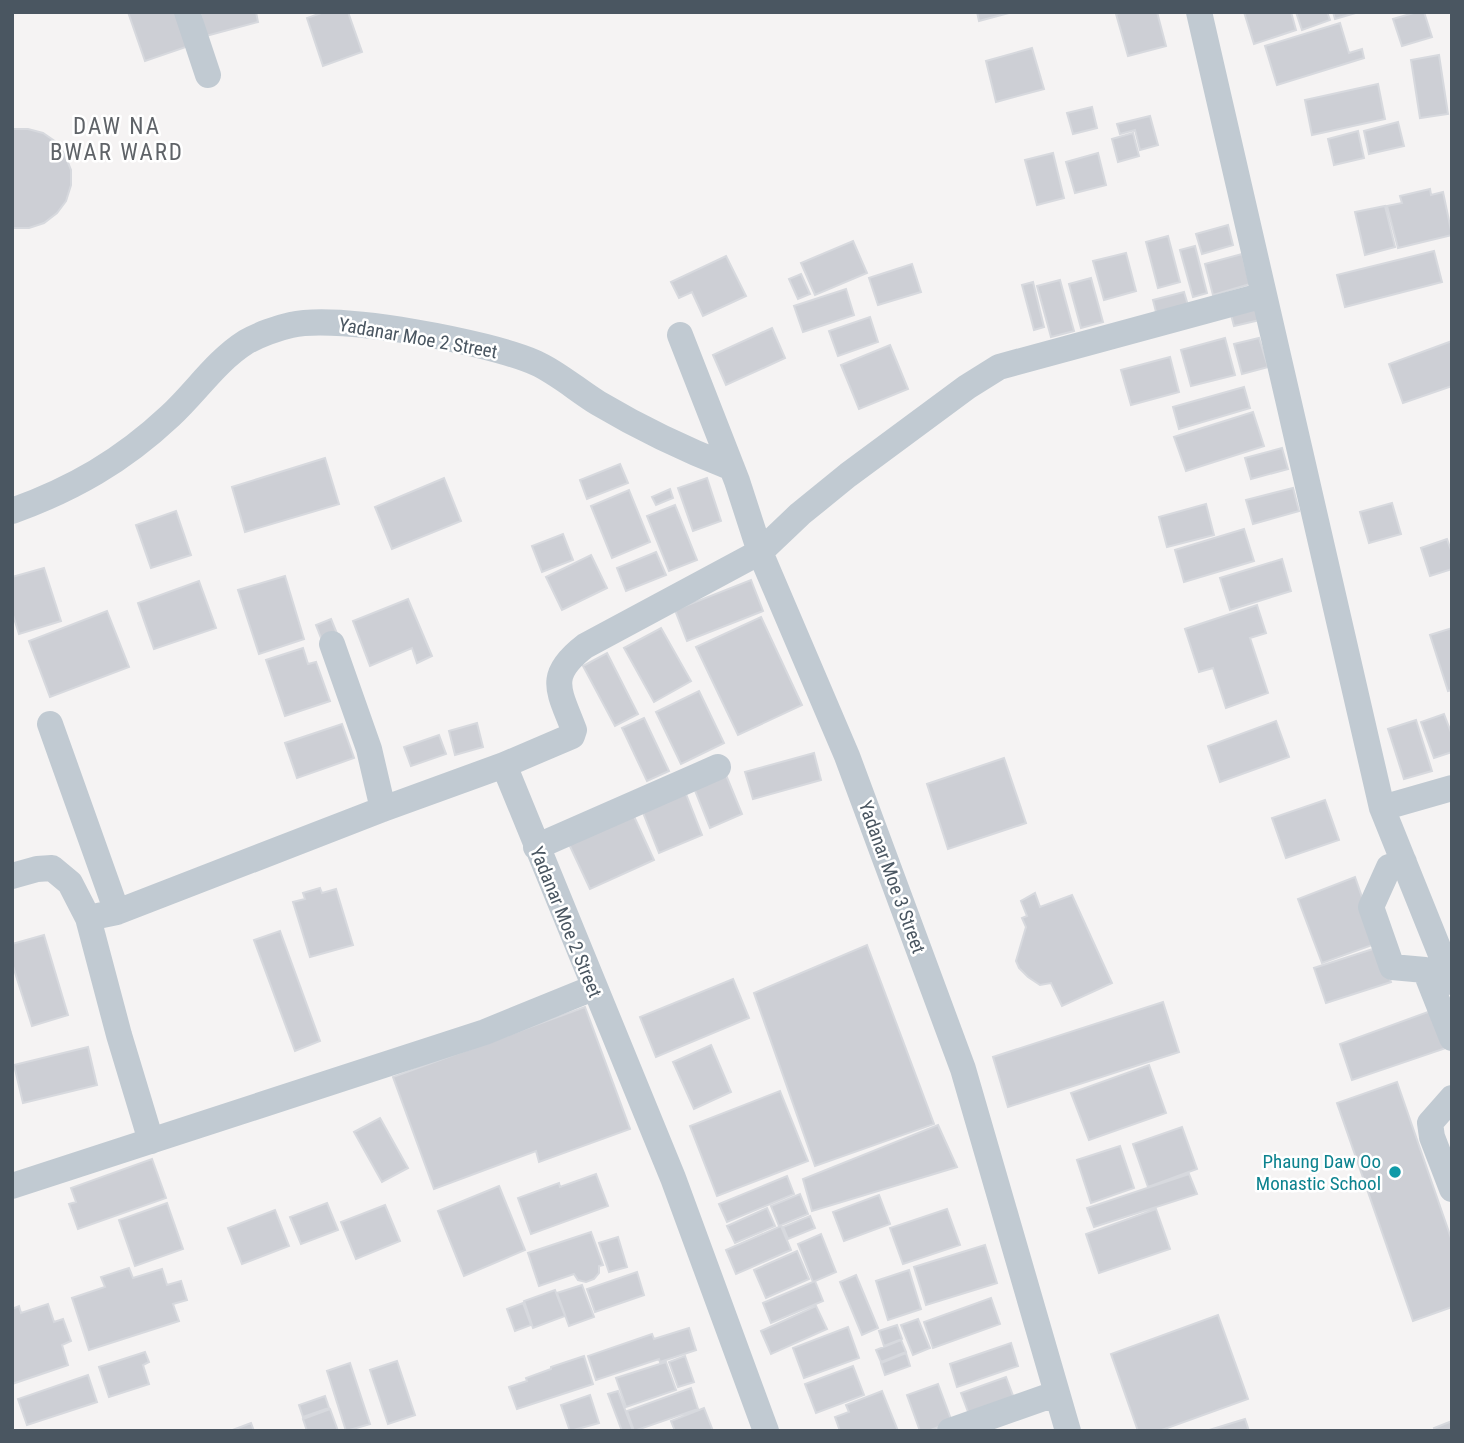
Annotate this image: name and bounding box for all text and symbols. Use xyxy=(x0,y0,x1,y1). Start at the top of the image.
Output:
district label: DAW NA BWAR WARD xyxy=(50,113,184,166)
street label: Yadanar Moe 2 Street xyxy=(337,313,499,363)
street label: Yadanar Moe 3 Street xyxy=(854,798,930,956)
street label: Yadanar Moe 2 Street xyxy=(525,843,607,1001)
place label: Phaung Daw Oo Monastic School xyxy=(1256,1150,1381,1195)
marker: Phaung Daw Oo Monastic School xyxy=(1387,1164,1403,1180)

